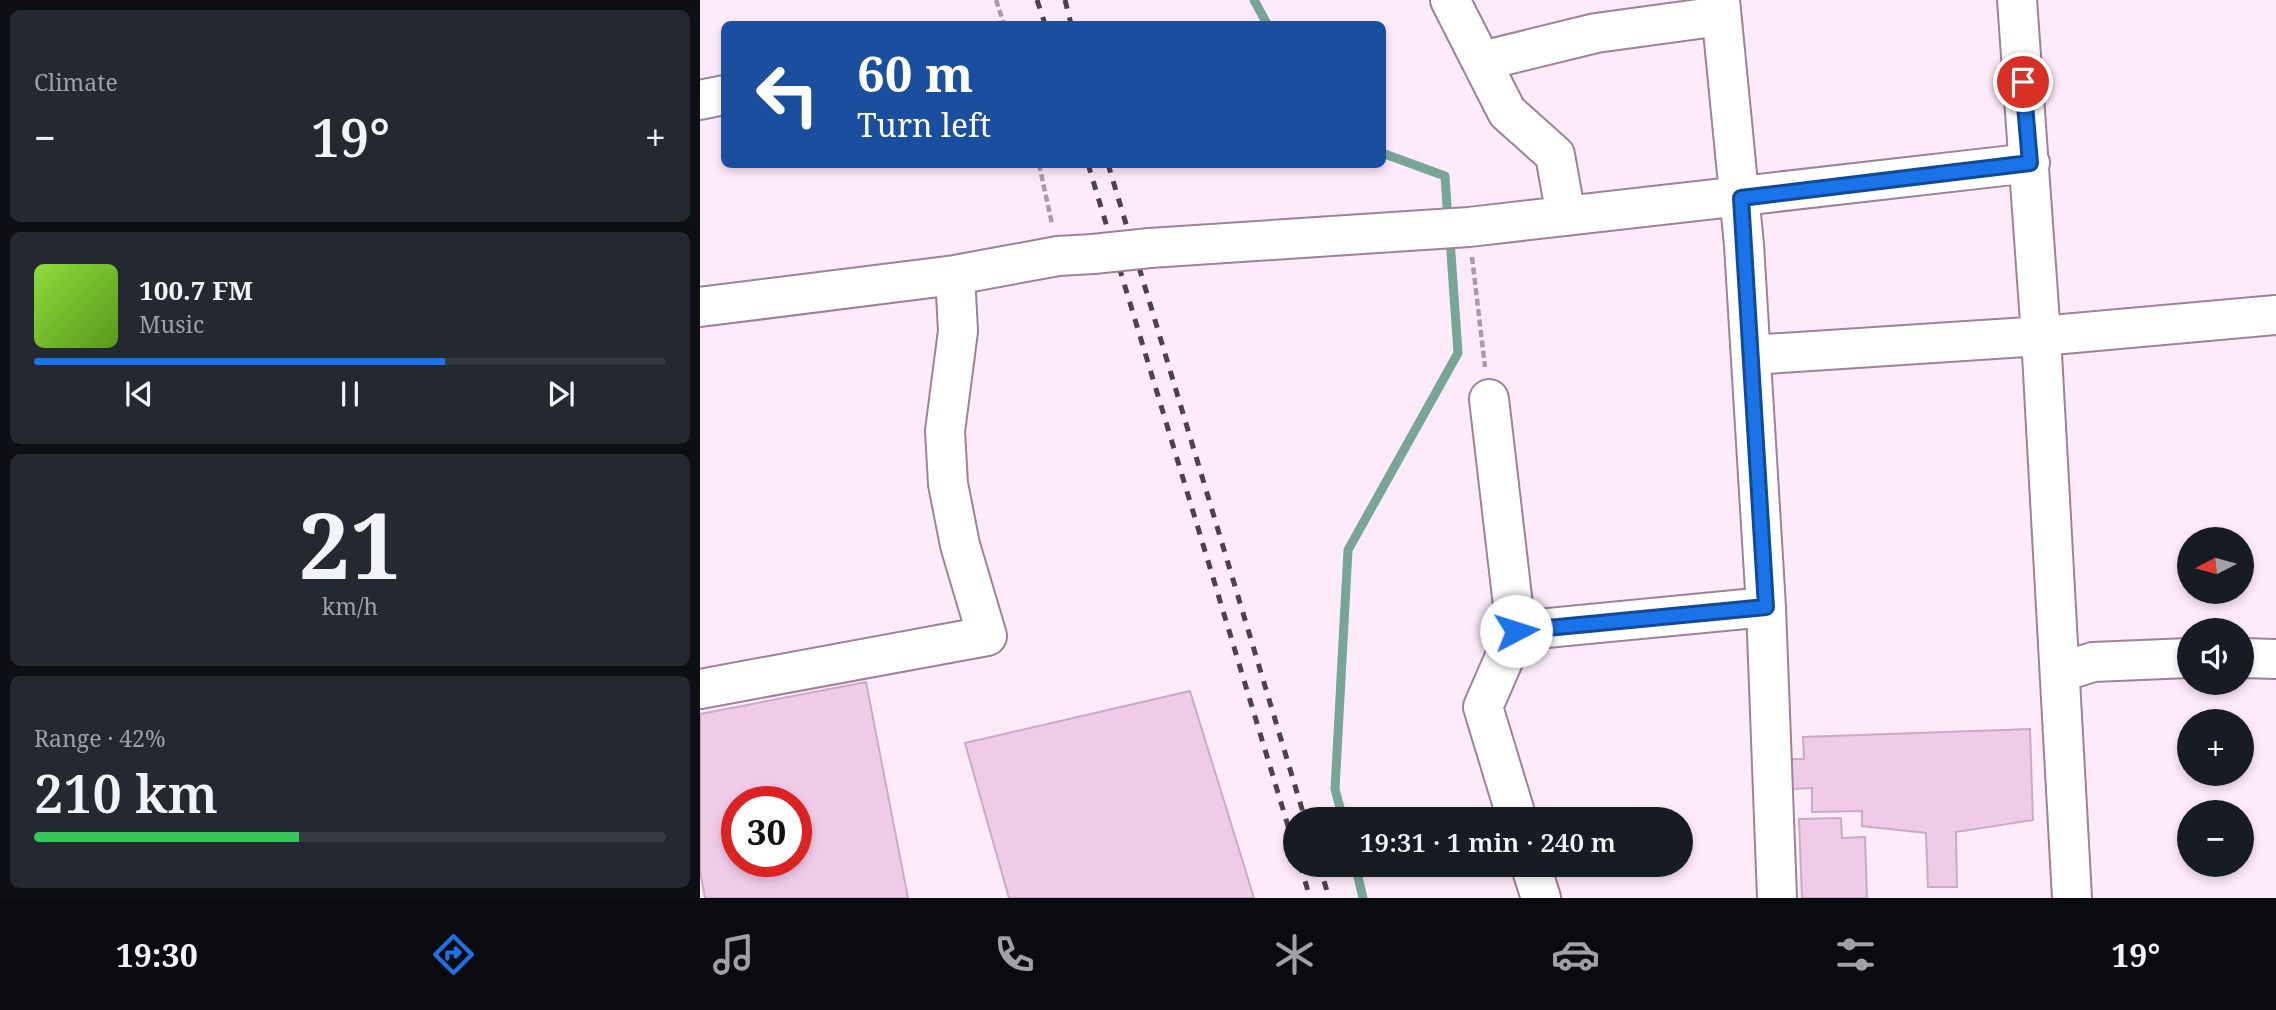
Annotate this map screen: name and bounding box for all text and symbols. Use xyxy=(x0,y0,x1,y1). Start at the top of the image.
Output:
text: 60 m xyxy=(857,40,973,106)
icon: left xyxy=(742,49,833,140)
pin xyxy=(1993,52,2053,112)
icon: arrive xyxy=(2004,63,2042,101)
text: Climate xyxy=(34,66,118,98)
text: 19° xyxy=(311,101,390,172)
text: Turn left xyxy=(857,103,991,146)
text: − xyxy=(34,111,56,163)
text: + xyxy=(645,111,666,163)
text: 100.7 FM xyxy=(139,272,253,308)
text: Music xyxy=(139,308,204,340)
icon: previous xyxy=(120,375,158,413)
icon: pause xyxy=(331,375,369,413)
icon: next xyxy=(542,375,580,413)
text: 21 xyxy=(299,482,401,606)
north arrow xyxy=(2177,527,2254,604)
map controls xyxy=(2177,527,2254,877)
text: km/h xyxy=(322,590,378,622)
position arrow xyxy=(1479,594,1553,668)
button: sound xyxy=(2177,618,2254,695)
button: + xyxy=(2177,709,2254,786)
text: Range · 42% xyxy=(34,722,166,754)
text: 210 km xyxy=(34,757,218,828)
speed limit sign: 30 xyxy=(721,786,812,877)
button: − xyxy=(2177,800,2254,877)
text: 19:31 · 1 min · 240 m xyxy=(1360,824,1616,860)
icon: directions xyxy=(429,930,478,979)
icon: music xyxy=(709,930,758,979)
icon: phone xyxy=(990,930,1039,979)
icon: climate xyxy=(1270,930,1319,979)
icon: car xyxy=(1551,930,1600,979)
icon: filters xyxy=(1831,930,1880,979)
text: 19:30 xyxy=(116,933,198,976)
text: 19° xyxy=(2111,933,2160,976)

